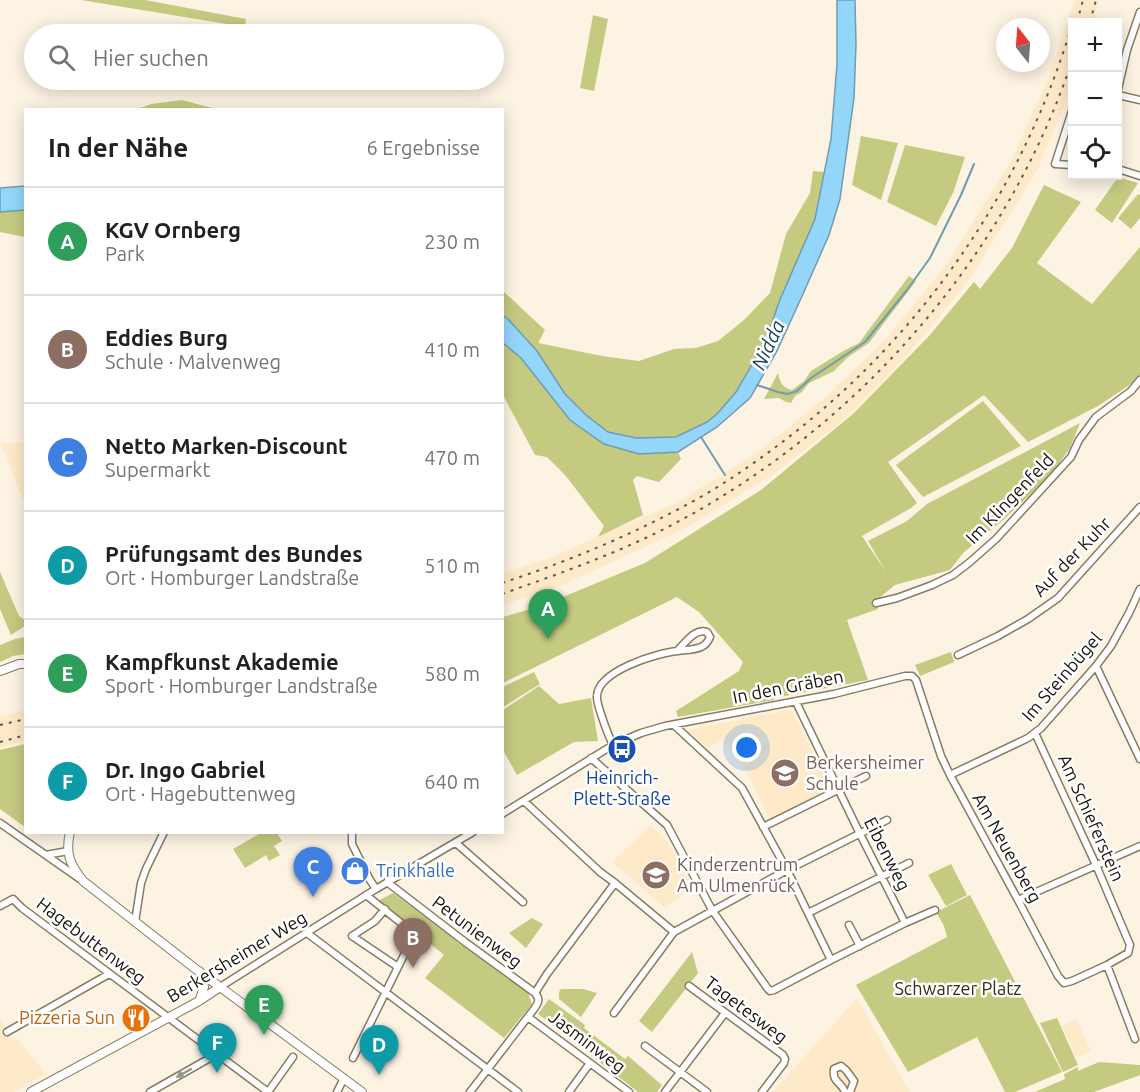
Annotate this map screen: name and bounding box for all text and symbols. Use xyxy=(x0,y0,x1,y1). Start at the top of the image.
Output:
north arrow xyxy=(996,18,1050,72)
map controls xyxy=(1068,18,1122,180)
button: + xyxy=(1068,18,1122,72)
search box xyxy=(24,24,504,90)
icon: search xyxy=(45,41,78,74)
text: Hier suchen xyxy=(93,45,209,70)
button: − xyxy=(1068,72,1122,126)
button: locate xyxy=(1068,126,1122,180)
text: In der Nähe xyxy=(48,133,188,162)
text: 6 Ergebnisse xyxy=(366,136,480,159)
text: KGV Ornberg xyxy=(105,217,241,242)
text: A xyxy=(60,230,75,253)
text: 230 m xyxy=(424,230,480,253)
text: Park xyxy=(105,242,145,265)
water label: Nidda xyxy=(746,316,789,373)
text: Eddies Burg xyxy=(105,325,228,350)
text: B xyxy=(61,338,74,361)
text: 410 m xyxy=(424,338,480,361)
text: Schule · Malvenweg xyxy=(105,350,281,373)
text: Netto Marken-Discount xyxy=(105,433,348,458)
text: C xyxy=(61,446,74,469)
text: 470 m xyxy=(424,446,480,469)
street label: Im Klingenfeld xyxy=(961,449,1057,547)
text: Supermarkt xyxy=(105,458,210,481)
street label: Auf der Kuhr xyxy=(1028,512,1114,600)
text: Prüfungsamt des Bundes xyxy=(105,541,363,566)
text: D xyxy=(60,554,75,577)
text: 510 m xyxy=(424,554,480,577)
text: Ort · Homburger Landstraße xyxy=(105,566,359,589)
pin: A xyxy=(528,590,568,639)
street label: Im Steinbügel xyxy=(1017,628,1105,725)
text: Kampfkunst Akademie xyxy=(105,649,339,674)
text: E xyxy=(62,662,73,685)
text: 580 m xyxy=(424,662,480,685)
street label: In den Gräben xyxy=(731,665,845,707)
text: Sport · Homburger Landstraße xyxy=(105,674,378,697)
bus stop icon: Heinrich- Plett-Straße xyxy=(606,733,638,765)
your location xyxy=(732,733,761,762)
street label: Am Schieferstein xyxy=(1055,751,1129,884)
place label: Berkersheimer Schule xyxy=(806,752,925,793)
text: Dr. Ingo Gabriel xyxy=(105,757,265,782)
school or university icon: Berkersheimer Schule xyxy=(769,757,801,789)
place label: Heinrich- Plett-Straße xyxy=(573,767,671,808)
text: F xyxy=(62,770,73,793)
text: 640 m xyxy=(424,770,480,793)
text: Ort · Hagebuttenweg xyxy=(105,782,296,805)
street label: Am Neuenberg xyxy=(969,789,1046,906)
street label: Eibenweg xyxy=(861,814,915,893)
pin: C xyxy=(294,848,332,897)
place label: Kinderzentrum Am Ulmenrück xyxy=(677,854,798,895)
shop icon: Trinkhalle xyxy=(339,855,371,887)
school or university icon: Kinderzentrum Am Ulmenrück xyxy=(640,859,672,891)
place label: Trinkhalle xyxy=(376,860,455,880)
street label: Petunienweg xyxy=(429,891,526,971)
street label: Hagebuttenweg xyxy=(33,893,150,988)
street label: Berkersheimer Weg xyxy=(163,907,310,1006)
pin: B xyxy=(394,918,432,968)
street label: Tagetesweg xyxy=(702,972,792,1047)
park label: Schwarzer Platz xyxy=(894,978,1022,998)
pin: E xyxy=(244,986,284,1035)
restaurant icon: Pizzeria Sun xyxy=(120,1002,152,1034)
street label: Jasminweg xyxy=(546,1006,630,1076)
place label: Pizzeria Sun xyxy=(19,1007,115,1027)
pin: F xyxy=(198,1024,236,1073)
pin: D xyxy=(360,1026,398,1075)
one-way arrow xyxy=(175,1068,192,1078)

